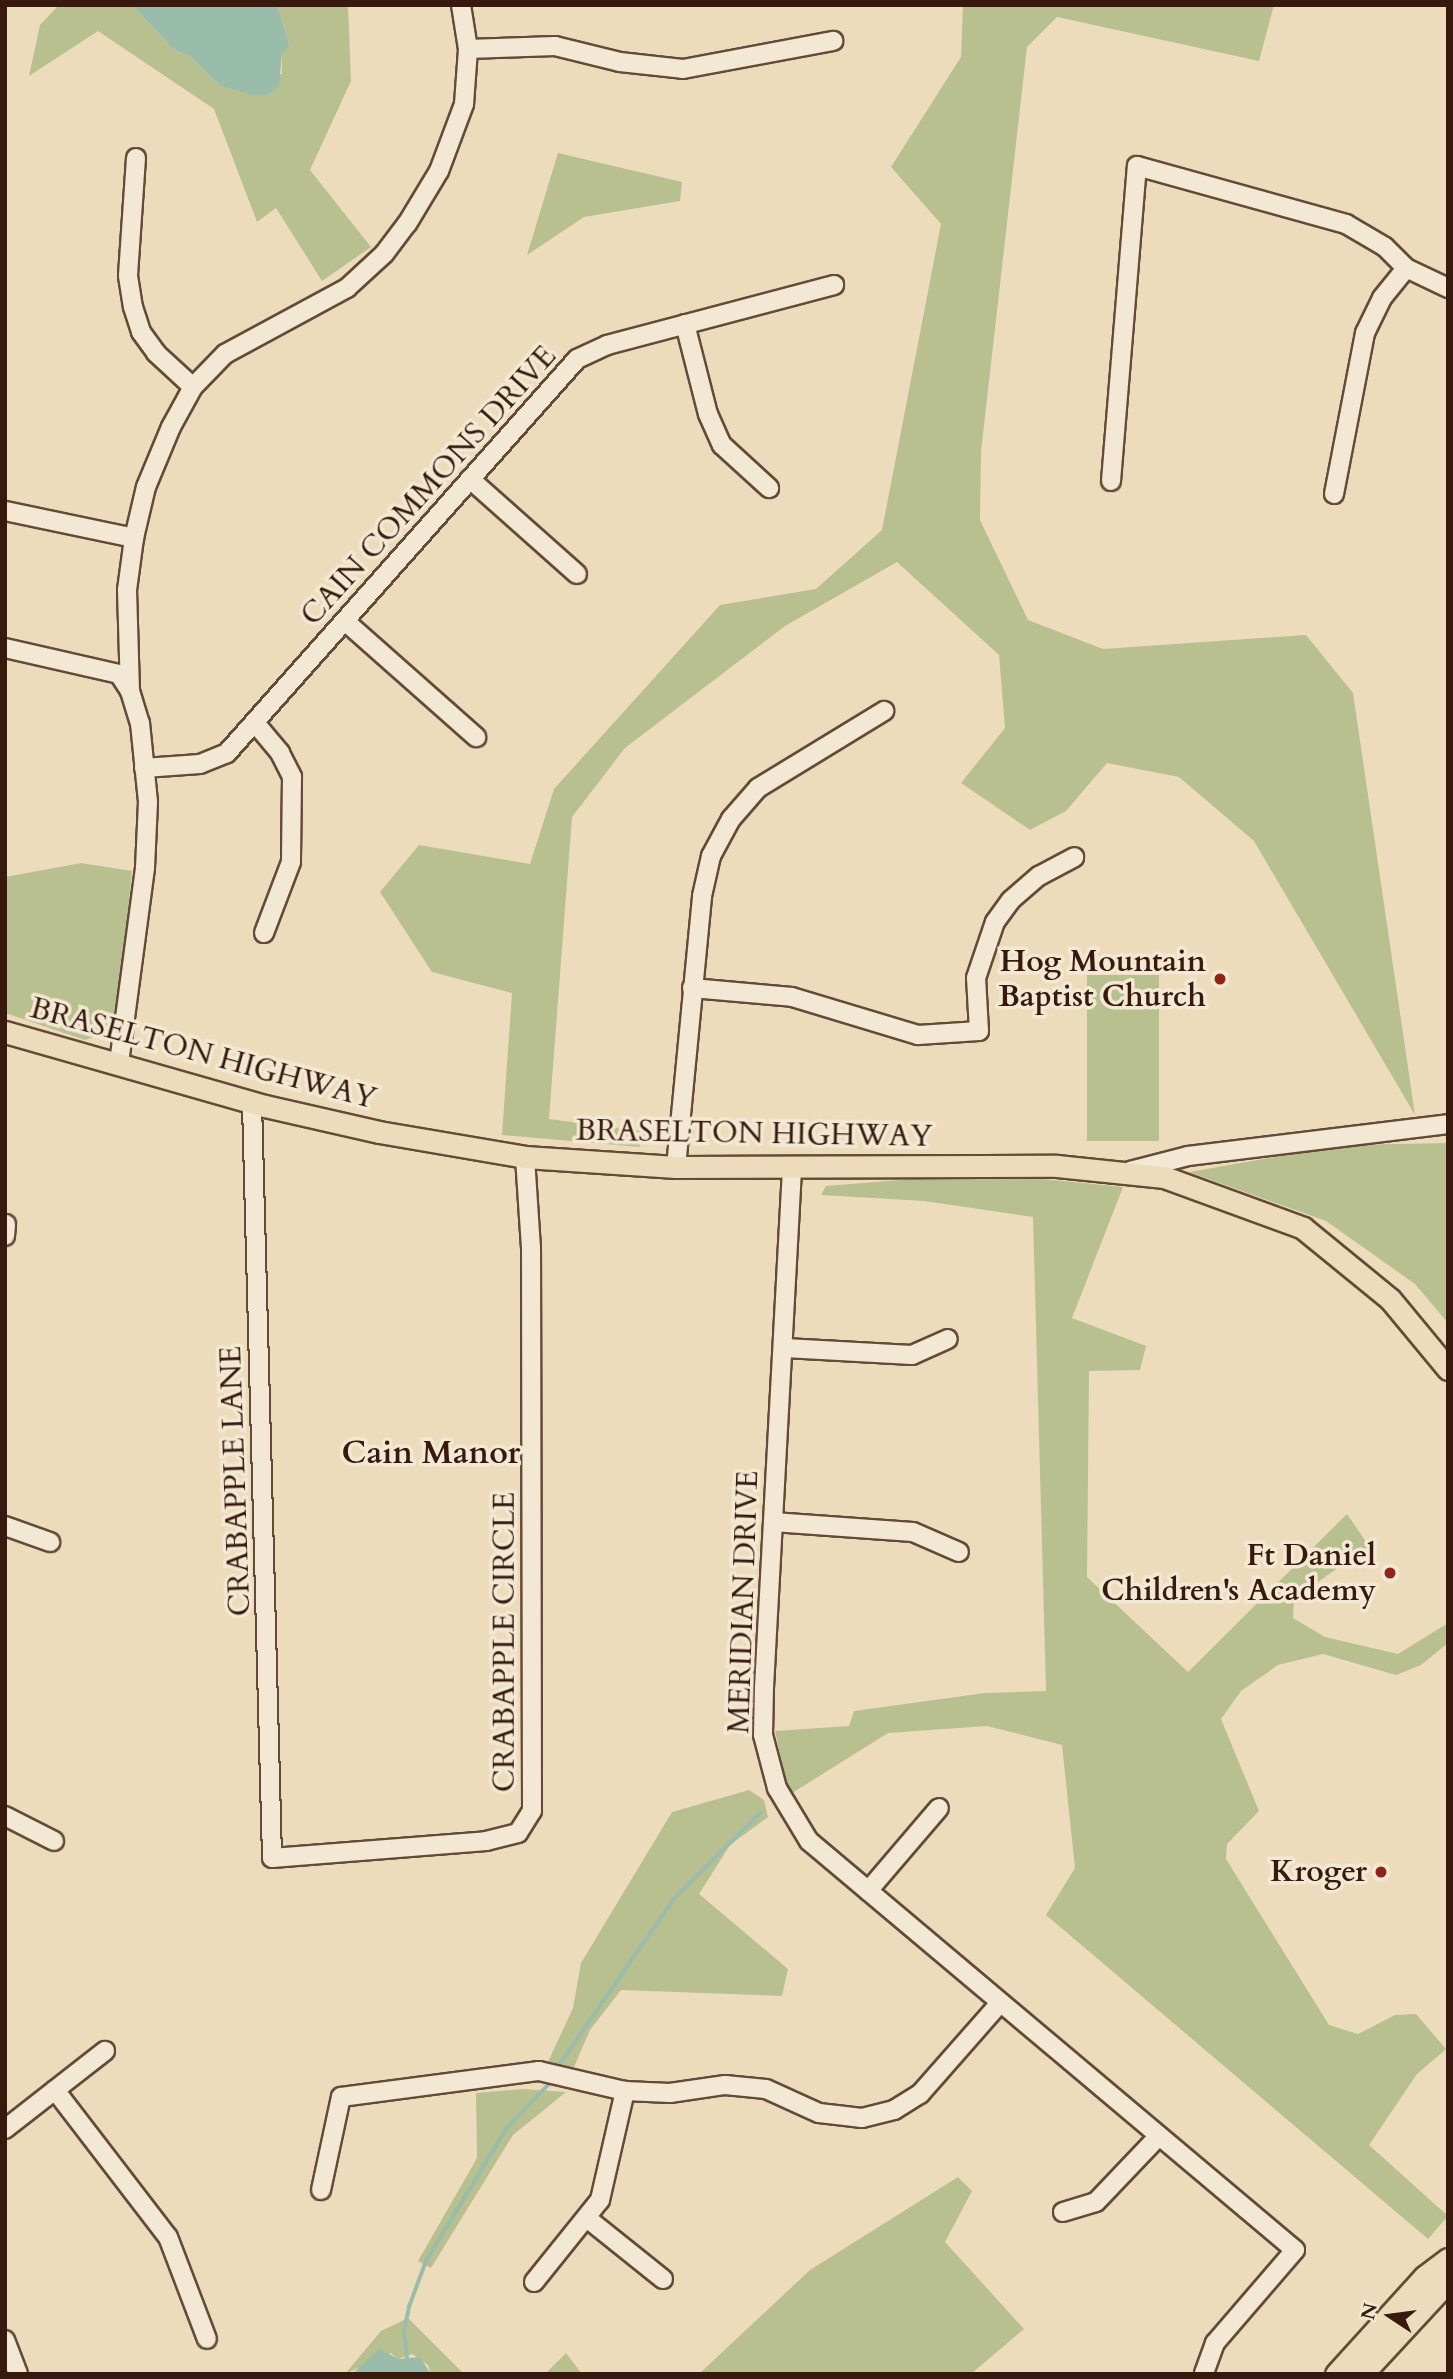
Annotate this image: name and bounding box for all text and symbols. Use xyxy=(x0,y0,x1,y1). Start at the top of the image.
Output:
street label: CAIN COMMONS DRIVE xyxy=(294,339,564,633)
place label: Hog Mountain Baptist Church xyxy=(998,944,1206,1014)
marker: Hog Mountain Baptist Church xyxy=(1212,971,1228,987)
street label: BRASELTON HIGHWAY xyxy=(26,990,380,1118)
street label: BRASELTON HIGHWAY xyxy=(575,1113,933,1155)
street label: CRABAPPLE LANE xyxy=(213,1345,259,1617)
district label: Cain Manor xyxy=(342,1434,520,1472)
street label: MERIDIAN DRIVE xyxy=(721,1470,767,1734)
street label: CRABAPPLE CIRCLE xyxy=(487,1492,523,1792)
place label: Ft Daniel Children's Academy xyxy=(1101,1538,1376,1608)
marker: Ft Daniel Children's Academy xyxy=(1382,1565,1398,1581)
place label: Kroger xyxy=(1270,1854,1367,1890)
marker: Kroger xyxy=(1373,1864,1389,1880)
north arrow xyxy=(1355,2281,1425,2351)
text: N xyxy=(1355,2300,1384,2322)

